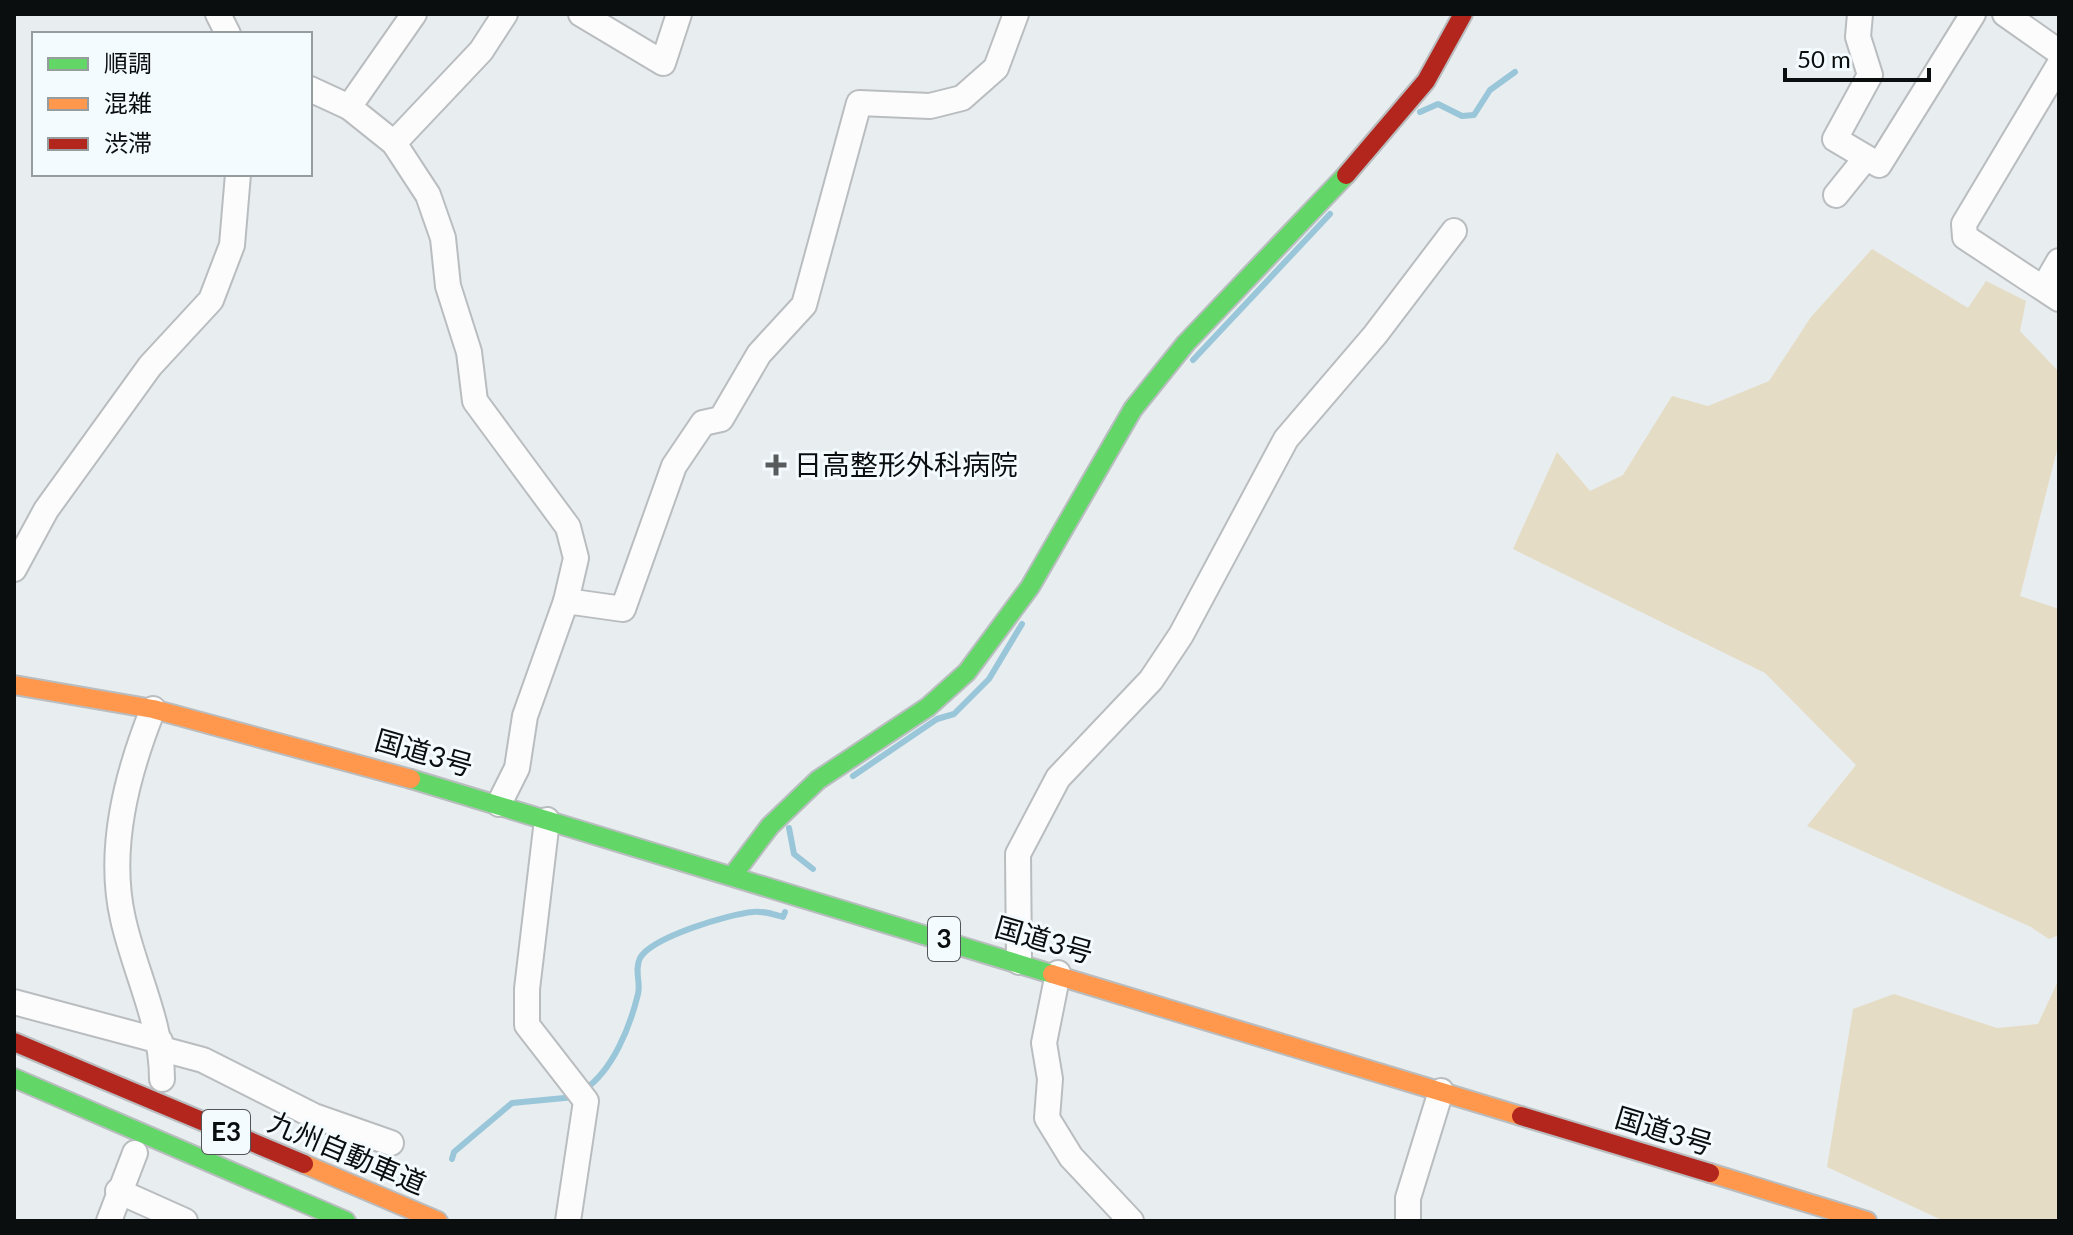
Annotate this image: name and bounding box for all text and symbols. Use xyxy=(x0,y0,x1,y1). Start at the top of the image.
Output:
legend xyxy=(32,32,312,176)
scale bar xyxy=(1785,32,1929,82)
text: 50 m xyxy=(1797,44,1851,73)
text: 順調 xyxy=(104,48,152,77)
text: 混雑 xyxy=(104,88,152,117)
text: 渋滞 xyxy=(104,128,152,157)
place label: 日高整形外科病院 xyxy=(794,447,1018,481)
marker: 日高整形外科病院 xyxy=(765,454,787,476)
street label: 国道3号 xyxy=(371,722,477,782)
street label: 国道3号 xyxy=(991,909,1097,969)
road number: 3 xyxy=(928,917,960,961)
street label: 国道3号 xyxy=(1611,1099,1717,1161)
street label: 九州自動車道 xyxy=(263,1104,431,1201)
road number: E3 xyxy=(202,1110,250,1154)

